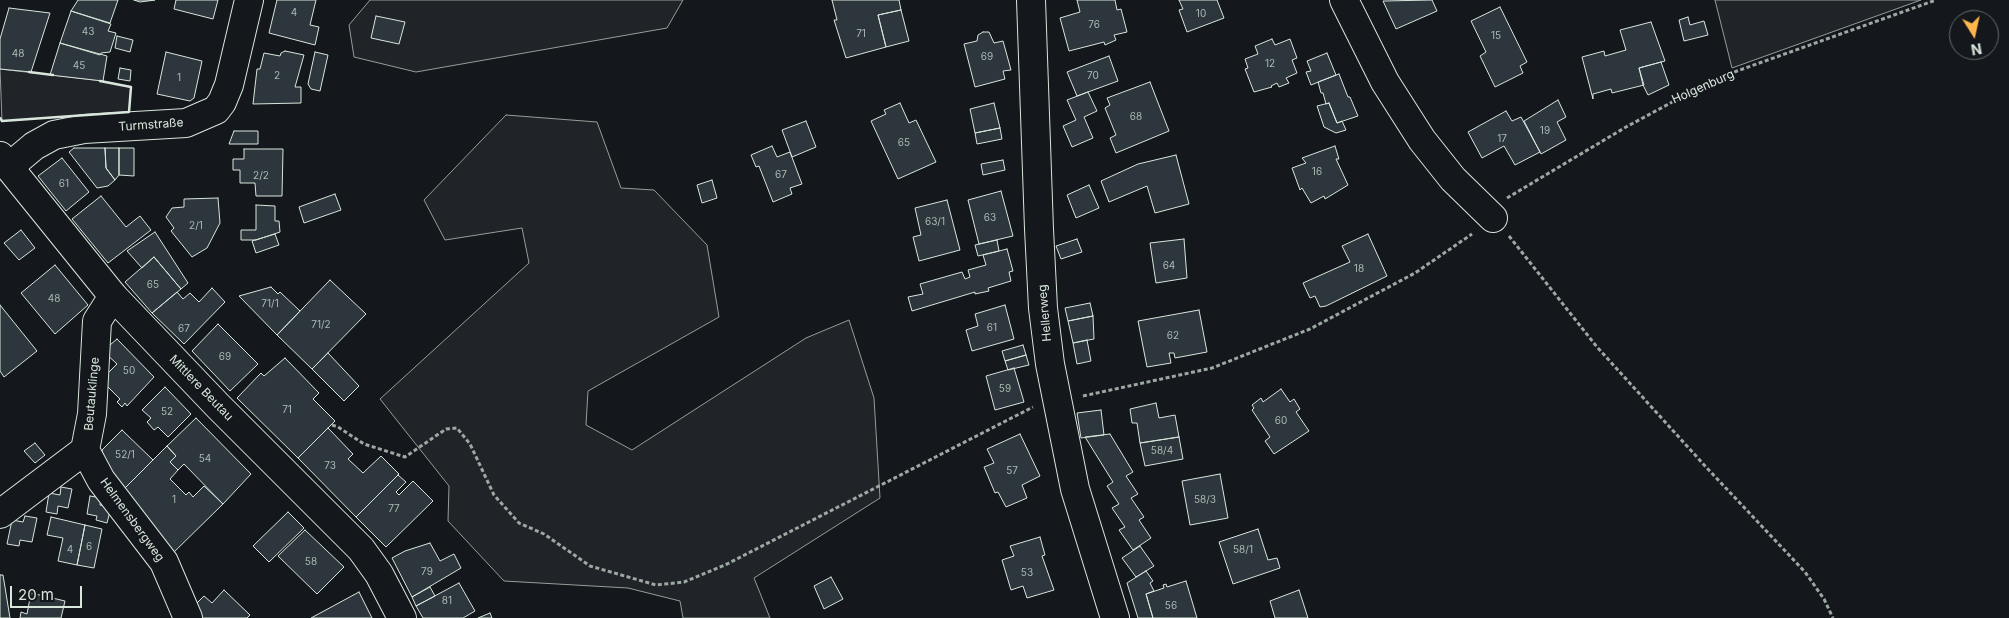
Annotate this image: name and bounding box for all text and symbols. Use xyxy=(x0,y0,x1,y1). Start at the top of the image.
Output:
house number: 4 xyxy=(291,7,297,19)
house number: 10 xyxy=(1196,8,1206,20)
north arrow xyxy=(1949,10,1999,60)
house number: 76 xyxy=(1088,19,1100,31)
house number: 43 xyxy=(82,26,94,38)
house number: 71 xyxy=(856,28,866,40)
house number: 15 xyxy=(1491,30,1501,42)
text: N xyxy=(1970,40,1983,59)
house number: 48 xyxy=(12,48,24,60)
house number: 69 xyxy=(981,51,993,63)
house number: 12 xyxy=(1265,58,1275,70)
house number: 45 xyxy=(73,60,85,72)
street label: Holgenburg xyxy=(1670,67,1736,107)
house number: 2 xyxy=(274,70,280,82)
house number: 70 xyxy=(1087,70,1099,82)
house number: 1 xyxy=(177,72,181,84)
house number: 68 xyxy=(1130,111,1142,123)
street label: Turmstraße xyxy=(118,116,184,134)
house number: 19 xyxy=(1540,125,1550,137)
house number: 17 xyxy=(1497,133,1507,145)
house number: 65 xyxy=(898,137,910,149)
house number: 16 xyxy=(1312,166,1322,178)
house number: 67 xyxy=(775,169,787,181)
house number: 2/2 xyxy=(253,170,269,182)
house number: 61 xyxy=(59,178,69,190)
house number: 63 xyxy=(984,212,996,224)
house number: 63/1 xyxy=(925,216,945,228)
house number: 2/1 xyxy=(189,220,203,232)
house number: 64 xyxy=(1163,260,1175,272)
house number: 18 xyxy=(1354,263,1364,275)
house number: 65 xyxy=(147,279,159,291)
street label: Hellerweg xyxy=(1035,284,1055,342)
house number: 48 xyxy=(48,293,60,305)
house number: 71/1 xyxy=(261,298,279,310)
house number: 71/2 xyxy=(311,319,331,331)
house number: 61 xyxy=(987,322,997,334)
house number: 67 xyxy=(178,323,190,335)
house number: 62 xyxy=(1167,330,1179,342)
house number: 69 xyxy=(219,351,231,363)
street label: Mittlere Beutau xyxy=(166,352,236,424)
street label: Beutauklinge xyxy=(82,357,102,431)
house number: 50 xyxy=(123,365,135,377)
house number: 59 xyxy=(999,383,1011,395)
house number: 71 xyxy=(282,404,292,416)
house number: 52 xyxy=(161,406,173,418)
house number: 60 xyxy=(1275,415,1287,427)
house number: 58/4 xyxy=(1151,445,1173,457)
house number: 52/1 xyxy=(115,449,135,461)
house number: 54 xyxy=(199,453,211,465)
house number: 73 xyxy=(324,460,336,472)
house number: 57 xyxy=(1006,465,1018,477)
street label: Helmensbergweg xyxy=(97,475,167,565)
house number: 1 xyxy=(172,494,176,506)
house number: 58/3 xyxy=(1194,494,1216,506)
house number: 77 xyxy=(388,503,400,515)
house number: 6 xyxy=(86,541,92,553)
house number: 4 xyxy=(67,544,73,556)
house number: 58/1 xyxy=(1233,544,1253,556)
house number: 58 xyxy=(305,556,317,568)
house number: 79 xyxy=(421,566,433,578)
house number: 53 xyxy=(1021,567,1033,579)
scale bar xyxy=(12,576,85,608)
text: 20 m xyxy=(18,585,54,604)
house number: 81 xyxy=(442,595,452,607)
house number: 56 xyxy=(1165,600,1177,612)

